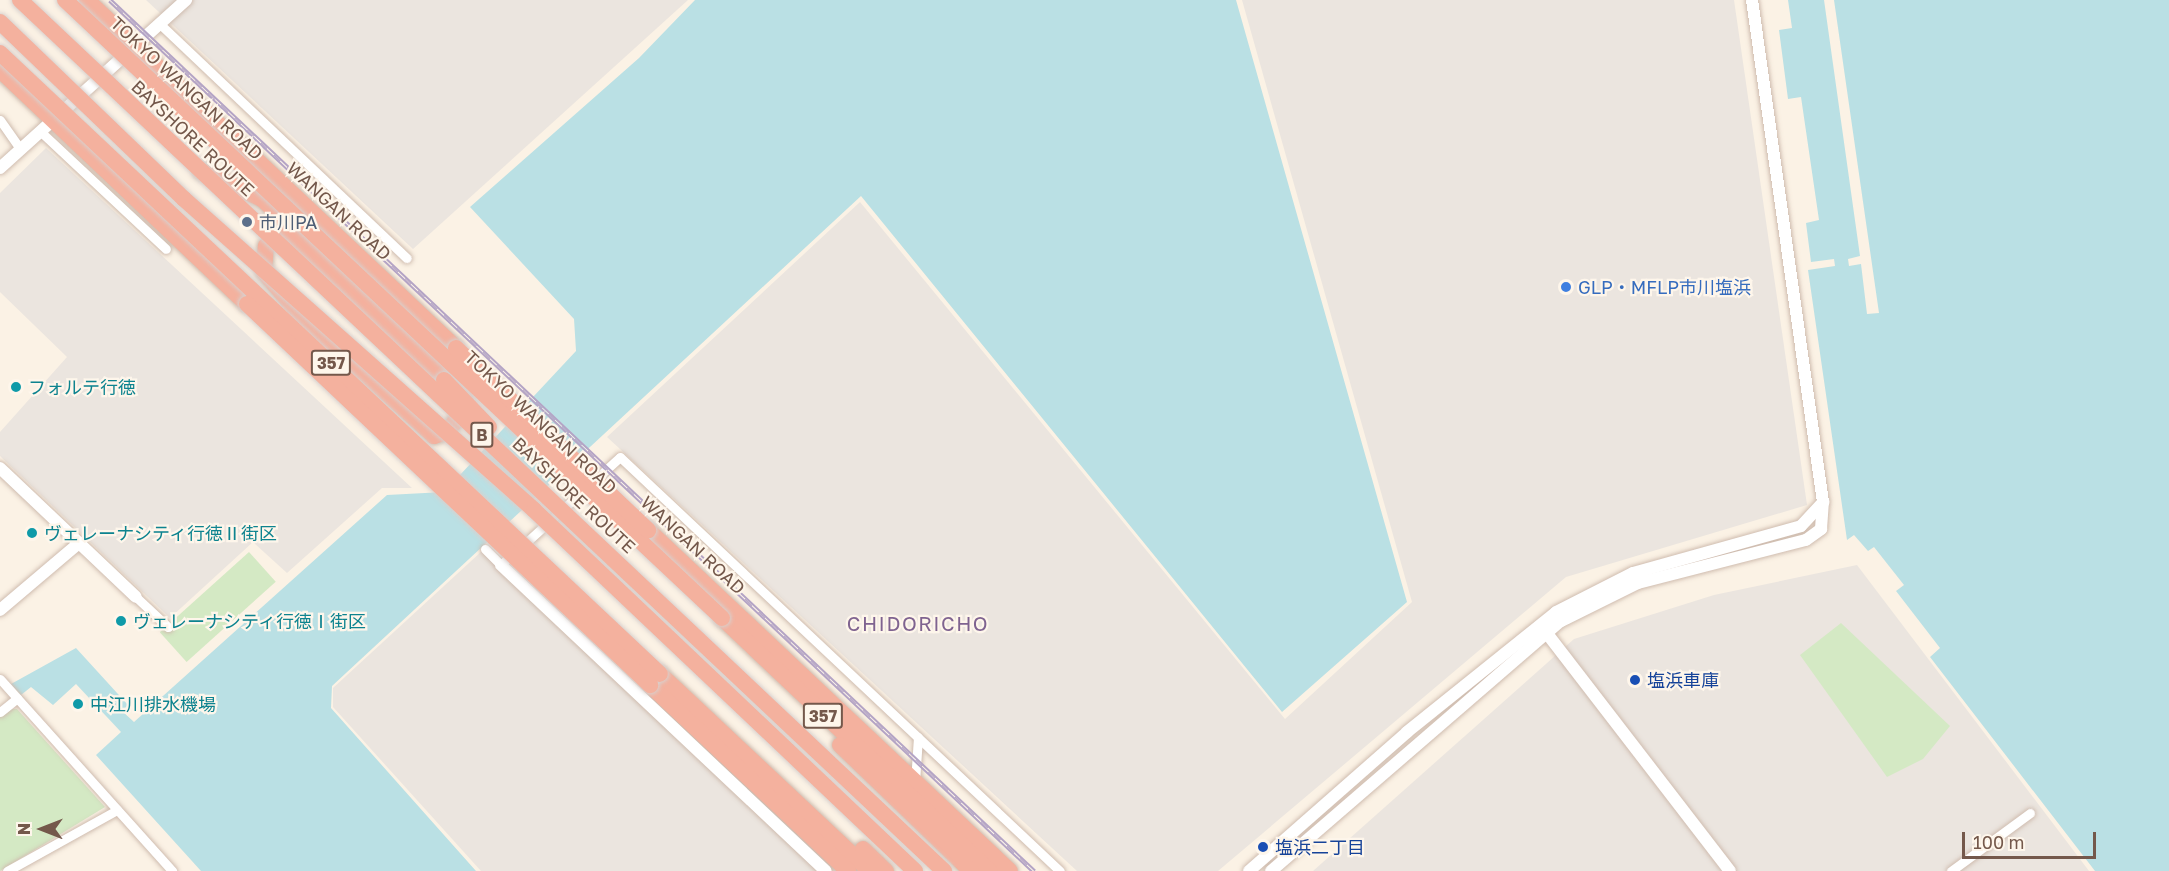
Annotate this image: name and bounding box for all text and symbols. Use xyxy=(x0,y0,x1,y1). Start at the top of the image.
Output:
street label: TOKYO WANGAN ROAD xyxy=(107,12,267,164)
street label: BAYSHORE ROUTE xyxy=(127,75,259,201)
street label: WANGAN ROAD xyxy=(282,157,396,265)
place label: 市川PA xyxy=(259,211,317,233)
marker: 市川PA xyxy=(240,215,254,229)
place label: GLP・MFLP市川塩浜 xyxy=(1578,276,1751,298)
marker: GLP・MFLP市川塩浜 xyxy=(1559,280,1573,294)
street label: TOKYO WANGAN ROAD xyxy=(461,346,621,498)
road number: 357 xyxy=(310,350,352,376)
place label: フォルテ行徳 xyxy=(28,376,136,398)
marker: フォルテ行徳 xyxy=(9,380,23,394)
road number: B xyxy=(470,422,494,448)
street label: BAYSHORE ROUTE xyxy=(508,432,640,558)
street label: WANGAN ROAD xyxy=(636,491,750,599)
place label: ヴェレーナシティ行徳Ⅱ街区 xyxy=(44,522,278,544)
marker: ヴェレーナシティ行徳Ⅱ街区 xyxy=(25,526,39,540)
place label: ヴェレーナシティ行徳Ⅰ街区 xyxy=(133,610,367,632)
district label: CHIDORICHO xyxy=(847,611,989,635)
marker: ヴェレーナシティ行徳Ⅰ街区 xyxy=(114,614,128,628)
place label: 塩浜車庫 xyxy=(1647,669,1719,691)
marker: 塩浜車庫 xyxy=(1628,673,1642,687)
place label: 中江川排水機場 xyxy=(90,693,216,715)
marker: 中江川排水機場 xyxy=(71,697,85,711)
road number: 357 xyxy=(802,703,844,729)
north arrow xyxy=(12,799,72,859)
scale bar xyxy=(1965,820,2098,858)
text: N xyxy=(14,823,34,835)
text: 100 m xyxy=(1973,831,2024,853)
place label: 塩浜二丁目 xyxy=(1275,836,1365,858)
marker: 塩浜二丁目 xyxy=(1256,840,1270,854)

